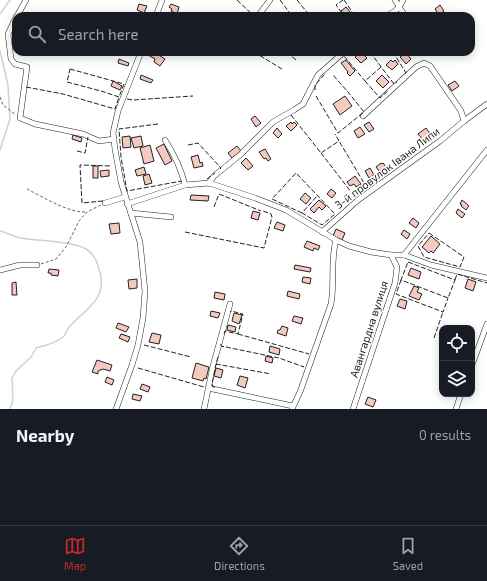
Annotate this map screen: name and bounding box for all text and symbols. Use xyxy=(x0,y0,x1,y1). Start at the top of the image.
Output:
search box xyxy=(12,12,475,56)
icon: search xyxy=(26,23,48,45)
text: Search here xyxy=(58,25,139,43)
street label: 3-й провулок Івана Липи xyxy=(332,124,442,212)
street label: Авангардна вулиця xyxy=(347,279,391,379)
map controls xyxy=(439,325,475,397)
button: locate xyxy=(439,325,475,361)
button: layers xyxy=(439,361,475,397)
text: Nearby xyxy=(16,425,74,445)
text: 0 results xyxy=(419,427,471,443)
tab: Map xyxy=(64,535,86,572)
tab: Directions xyxy=(214,535,265,572)
tab: Saved xyxy=(393,535,423,572)

